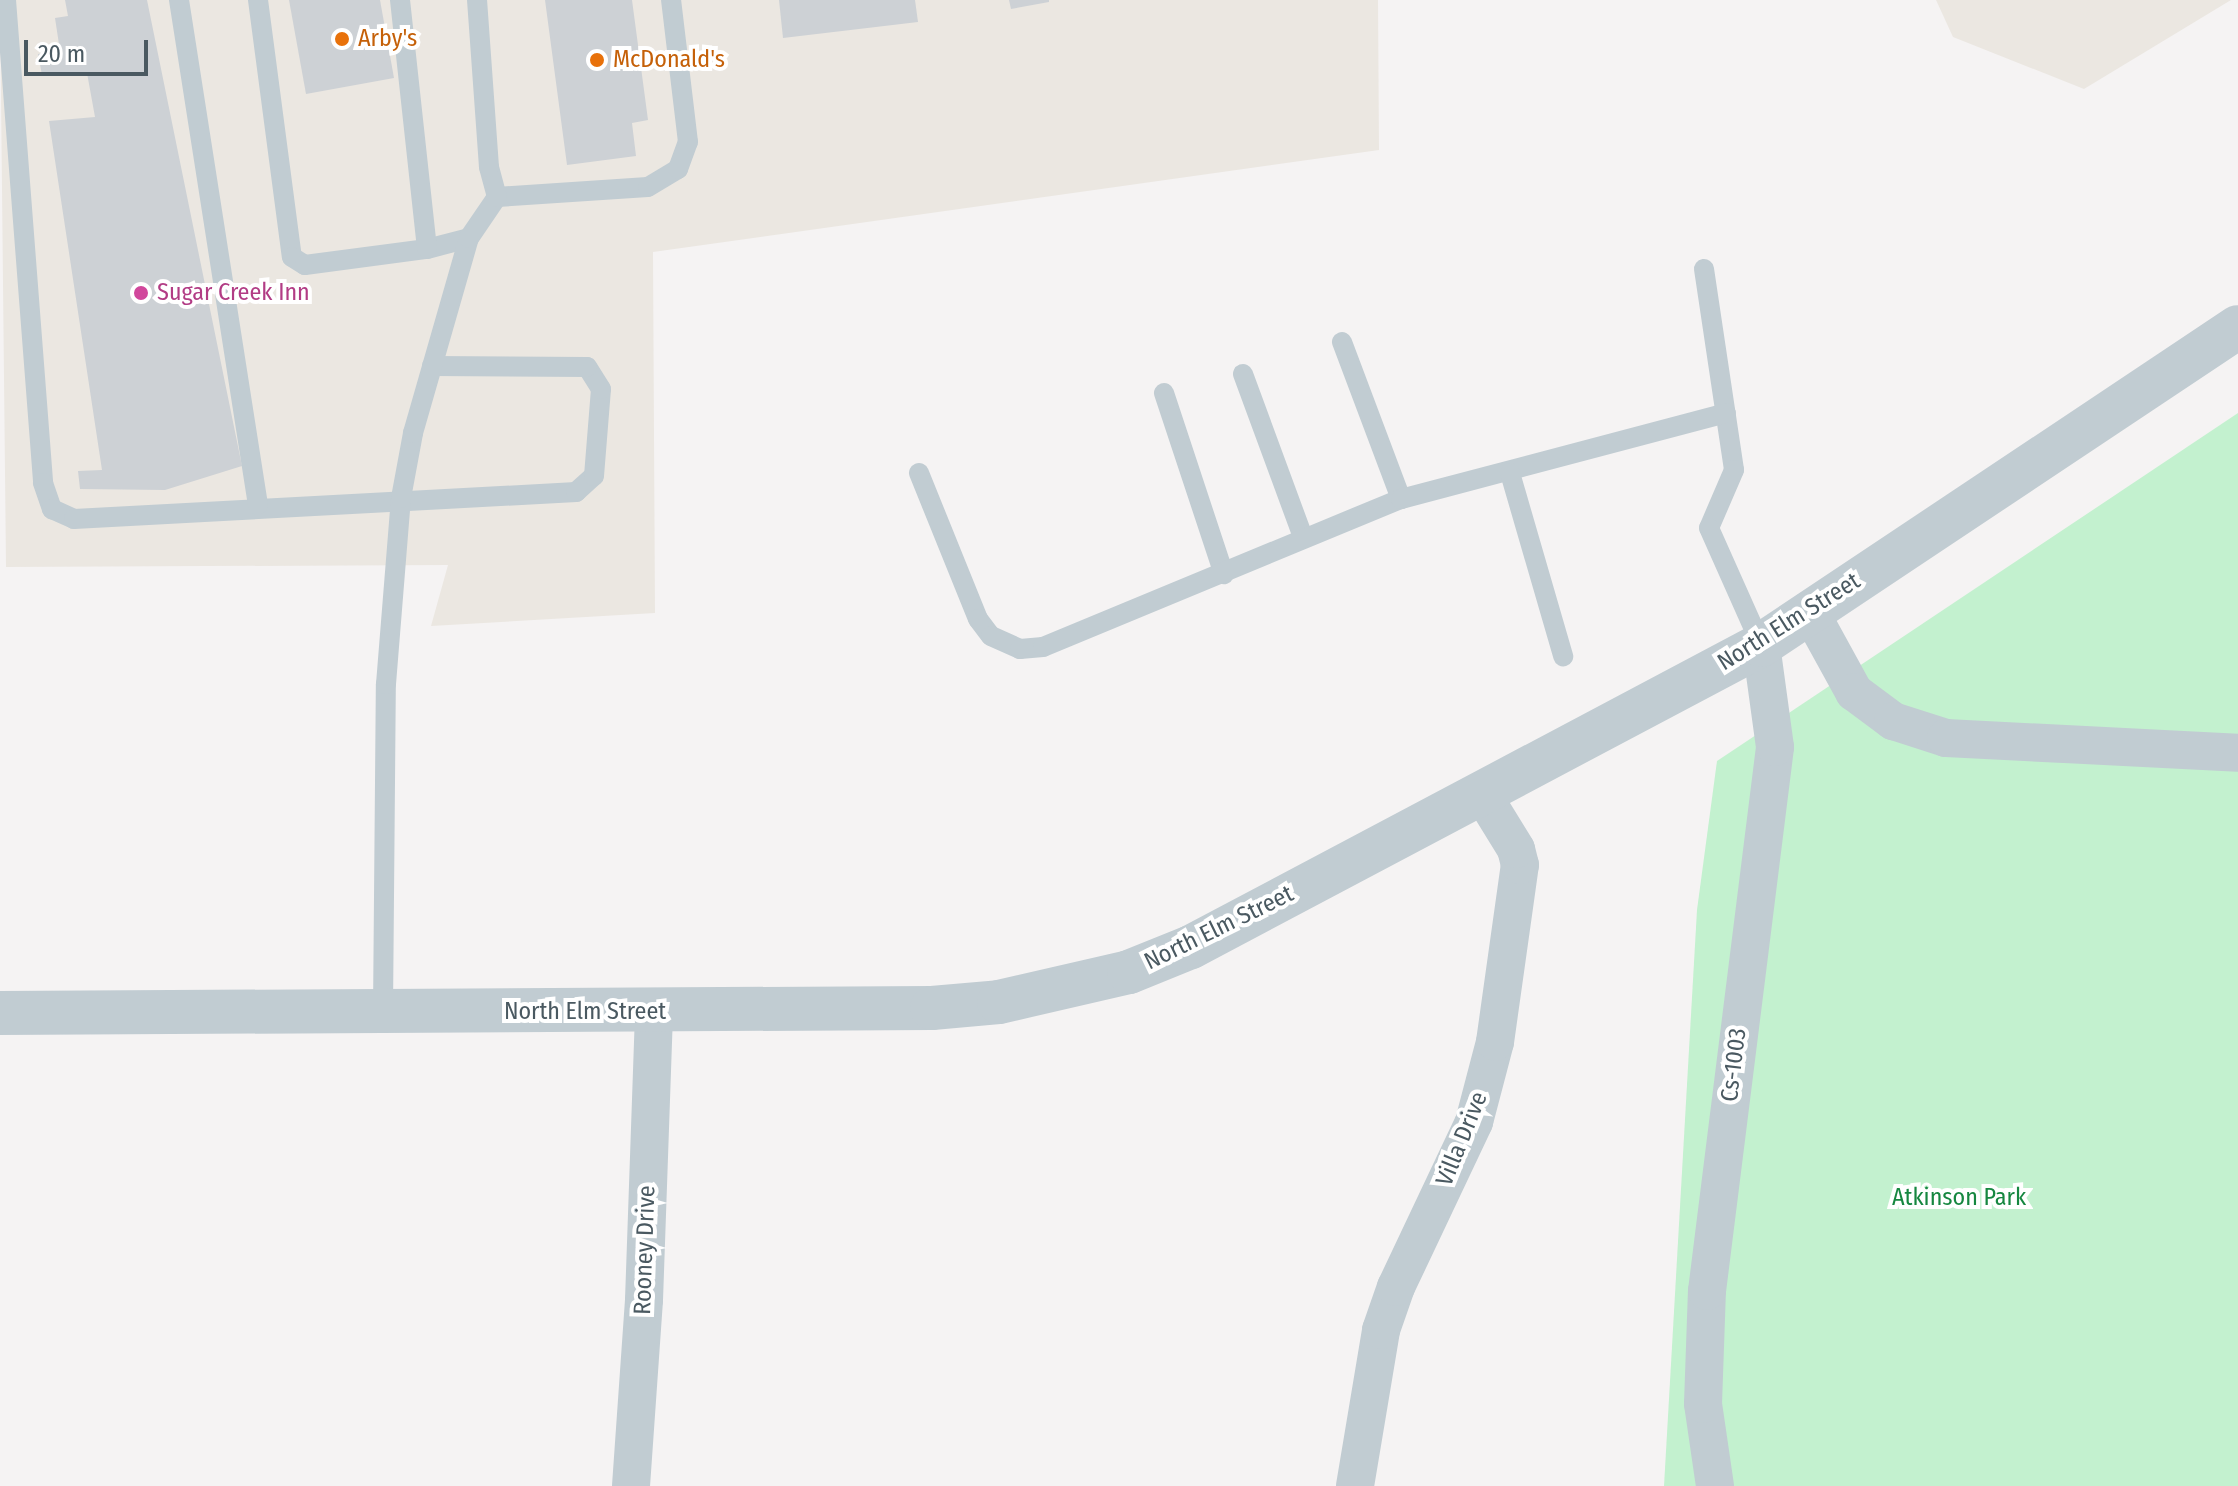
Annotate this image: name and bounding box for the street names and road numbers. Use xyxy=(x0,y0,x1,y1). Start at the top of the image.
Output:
street label: North Elm Street xyxy=(1713,567,1865,677)
street label: North Elm Street xyxy=(1140,879,1298,977)
street label: North Elm Street xyxy=(504,998,666,1026)
street label: Cs-1003 xyxy=(1715,1027,1753,1103)
street label: Villa Drive xyxy=(1430,1088,1494,1190)
street label: Rooney Drive xyxy=(628,1185,662,1315)

